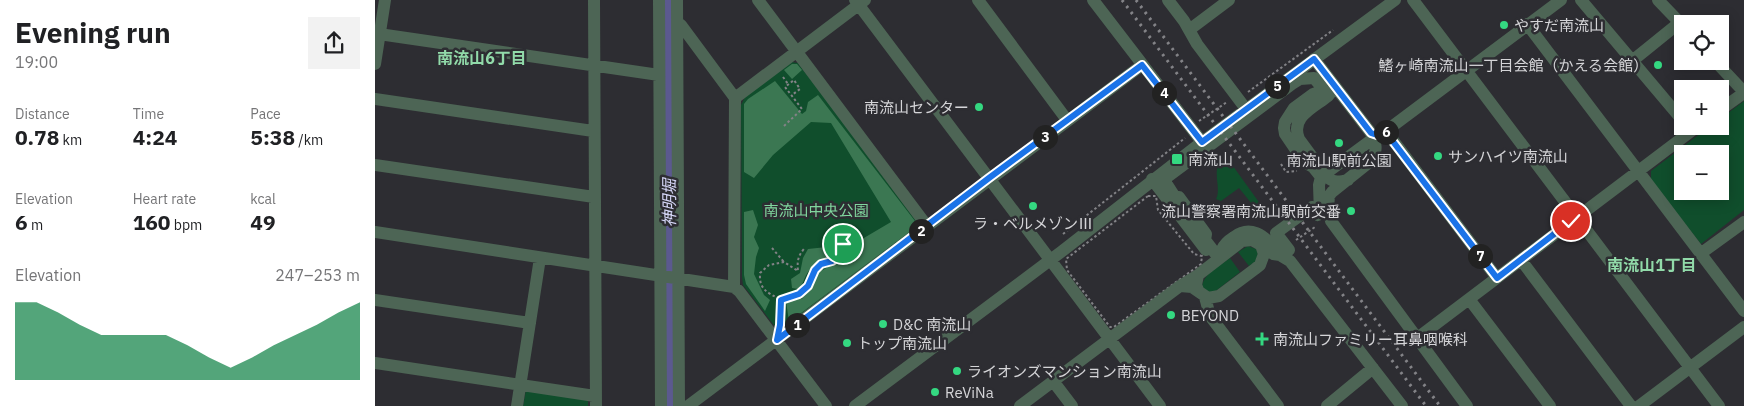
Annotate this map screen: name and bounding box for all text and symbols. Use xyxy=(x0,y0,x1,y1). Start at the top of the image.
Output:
text: Evening run xyxy=(15,14,171,51)
map controls xyxy=(1674,15,1729,200)
button: locate xyxy=(1674,15,1729,70)
place label: やすだ南流山 xyxy=(1514,16,1604,35)
button: share xyxy=(308,17,360,69)
marker: やすだ南流山 xyxy=(1498,19,1510,31)
district label: 南流山6丁目 xyxy=(437,48,527,68)
text: 19:00 xyxy=(15,52,58,72)
place label: 鰭ヶ崎南流山一丁目会館（かえる会館） xyxy=(1378,56,1648,75)
marker: 鰭ヶ崎南流山一丁目会館（かえる会館） xyxy=(1652,59,1664,71)
pin: 5 xyxy=(1265,74,1289,98)
text: 5 xyxy=(1273,77,1282,95)
pin: 4 xyxy=(1151,80,1177,106)
button: + xyxy=(1674,80,1729,135)
text: 4 xyxy=(1160,84,1169,102)
place label: 南流山センター xyxy=(864,98,969,117)
marker: 南流山センター xyxy=(973,101,985,113)
text: Distance xyxy=(15,105,70,123)
text: Time xyxy=(133,105,164,123)
text: Pace xyxy=(250,105,281,123)
pin: 6 xyxy=(1373,120,1399,144)
text: 0.78 xyxy=(15,123,59,151)
text: 4:24 xyxy=(133,123,177,151)
text: 5:38 xyxy=(250,123,295,151)
text: 6 xyxy=(1382,123,1391,141)
pin: 3 xyxy=(1033,124,1057,150)
text: 3 xyxy=(1041,128,1050,146)
text: km xyxy=(59,131,82,149)
text: /km xyxy=(295,131,323,149)
marker: 南流山駅前公園 xyxy=(1333,137,1345,149)
button: − xyxy=(1674,145,1729,200)
place label: サンハイツ南流山 xyxy=(1448,147,1568,166)
place label: 南流山 xyxy=(1188,150,1233,169)
marker: サンハイツ南流山 xyxy=(1432,150,1444,162)
place label: 南流山駅前公園 xyxy=(1286,151,1392,170)
marker: 南流山 xyxy=(1170,152,1184,166)
water label: 神明堀 xyxy=(659,176,679,227)
text: Elevation xyxy=(15,190,73,208)
text: Heart rate xyxy=(133,190,196,208)
text: kcal xyxy=(250,190,276,208)
marker: ラ・ベルメゾンⅢ xyxy=(1027,200,1039,212)
pin xyxy=(1550,200,1592,242)
park label: 南流山中央公園 xyxy=(763,201,869,220)
place label: 流山警察署南流山駅前交番 xyxy=(1161,202,1341,221)
marker: 流山警察署南流山駅前交番 xyxy=(1345,205,1357,217)
icon: check xyxy=(1557,207,1585,235)
text: 6 xyxy=(15,208,28,236)
text: 160 xyxy=(133,208,170,236)
text: 49 xyxy=(250,208,276,236)
place label: ラ・ベルメゾンⅢ xyxy=(973,214,1093,233)
text: m xyxy=(28,216,43,234)
text: bpm xyxy=(170,216,202,234)
pin: 2 xyxy=(909,218,933,244)
text: 2 xyxy=(917,222,926,240)
pin xyxy=(822,223,864,265)
icon: arrive xyxy=(829,230,857,258)
pin: 7 xyxy=(1467,244,1493,268)
text: 7 xyxy=(1476,247,1485,265)
district label: 南流山1丁目 xyxy=(1607,255,1697,275)
text: Elevation xyxy=(15,265,81,285)
text: 247–253 m xyxy=(275,265,360,285)
place label: BEYOND xyxy=(1181,306,1239,325)
marker: BEYOND xyxy=(1165,309,1177,321)
pin: 1 xyxy=(785,312,809,338)
place label: D&C 南流山 xyxy=(893,315,971,334)
text: 1 xyxy=(793,316,802,334)
marker: D&C 南流山 xyxy=(877,318,889,330)
place label: 南流山ファミリー耳鼻咽喉科 xyxy=(1273,330,1468,349)
marker: 南流山ファミリー耳鼻咽喉科 xyxy=(1255,332,1269,346)
place label: トップ南流山 xyxy=(857,334,947,353)
marker: トップ南流山 xyxy=(841,337,853,349)
place label: ライオンズマンション南流山 xyxy=(967,362,1162,381)
marker: ライオンズマンション南流山 xyxy=(951,365,963,377)
place label: ReViNa xyxy=(945,383,994,402)
marker: ReViNa xyxy=(929,386,941,398)

